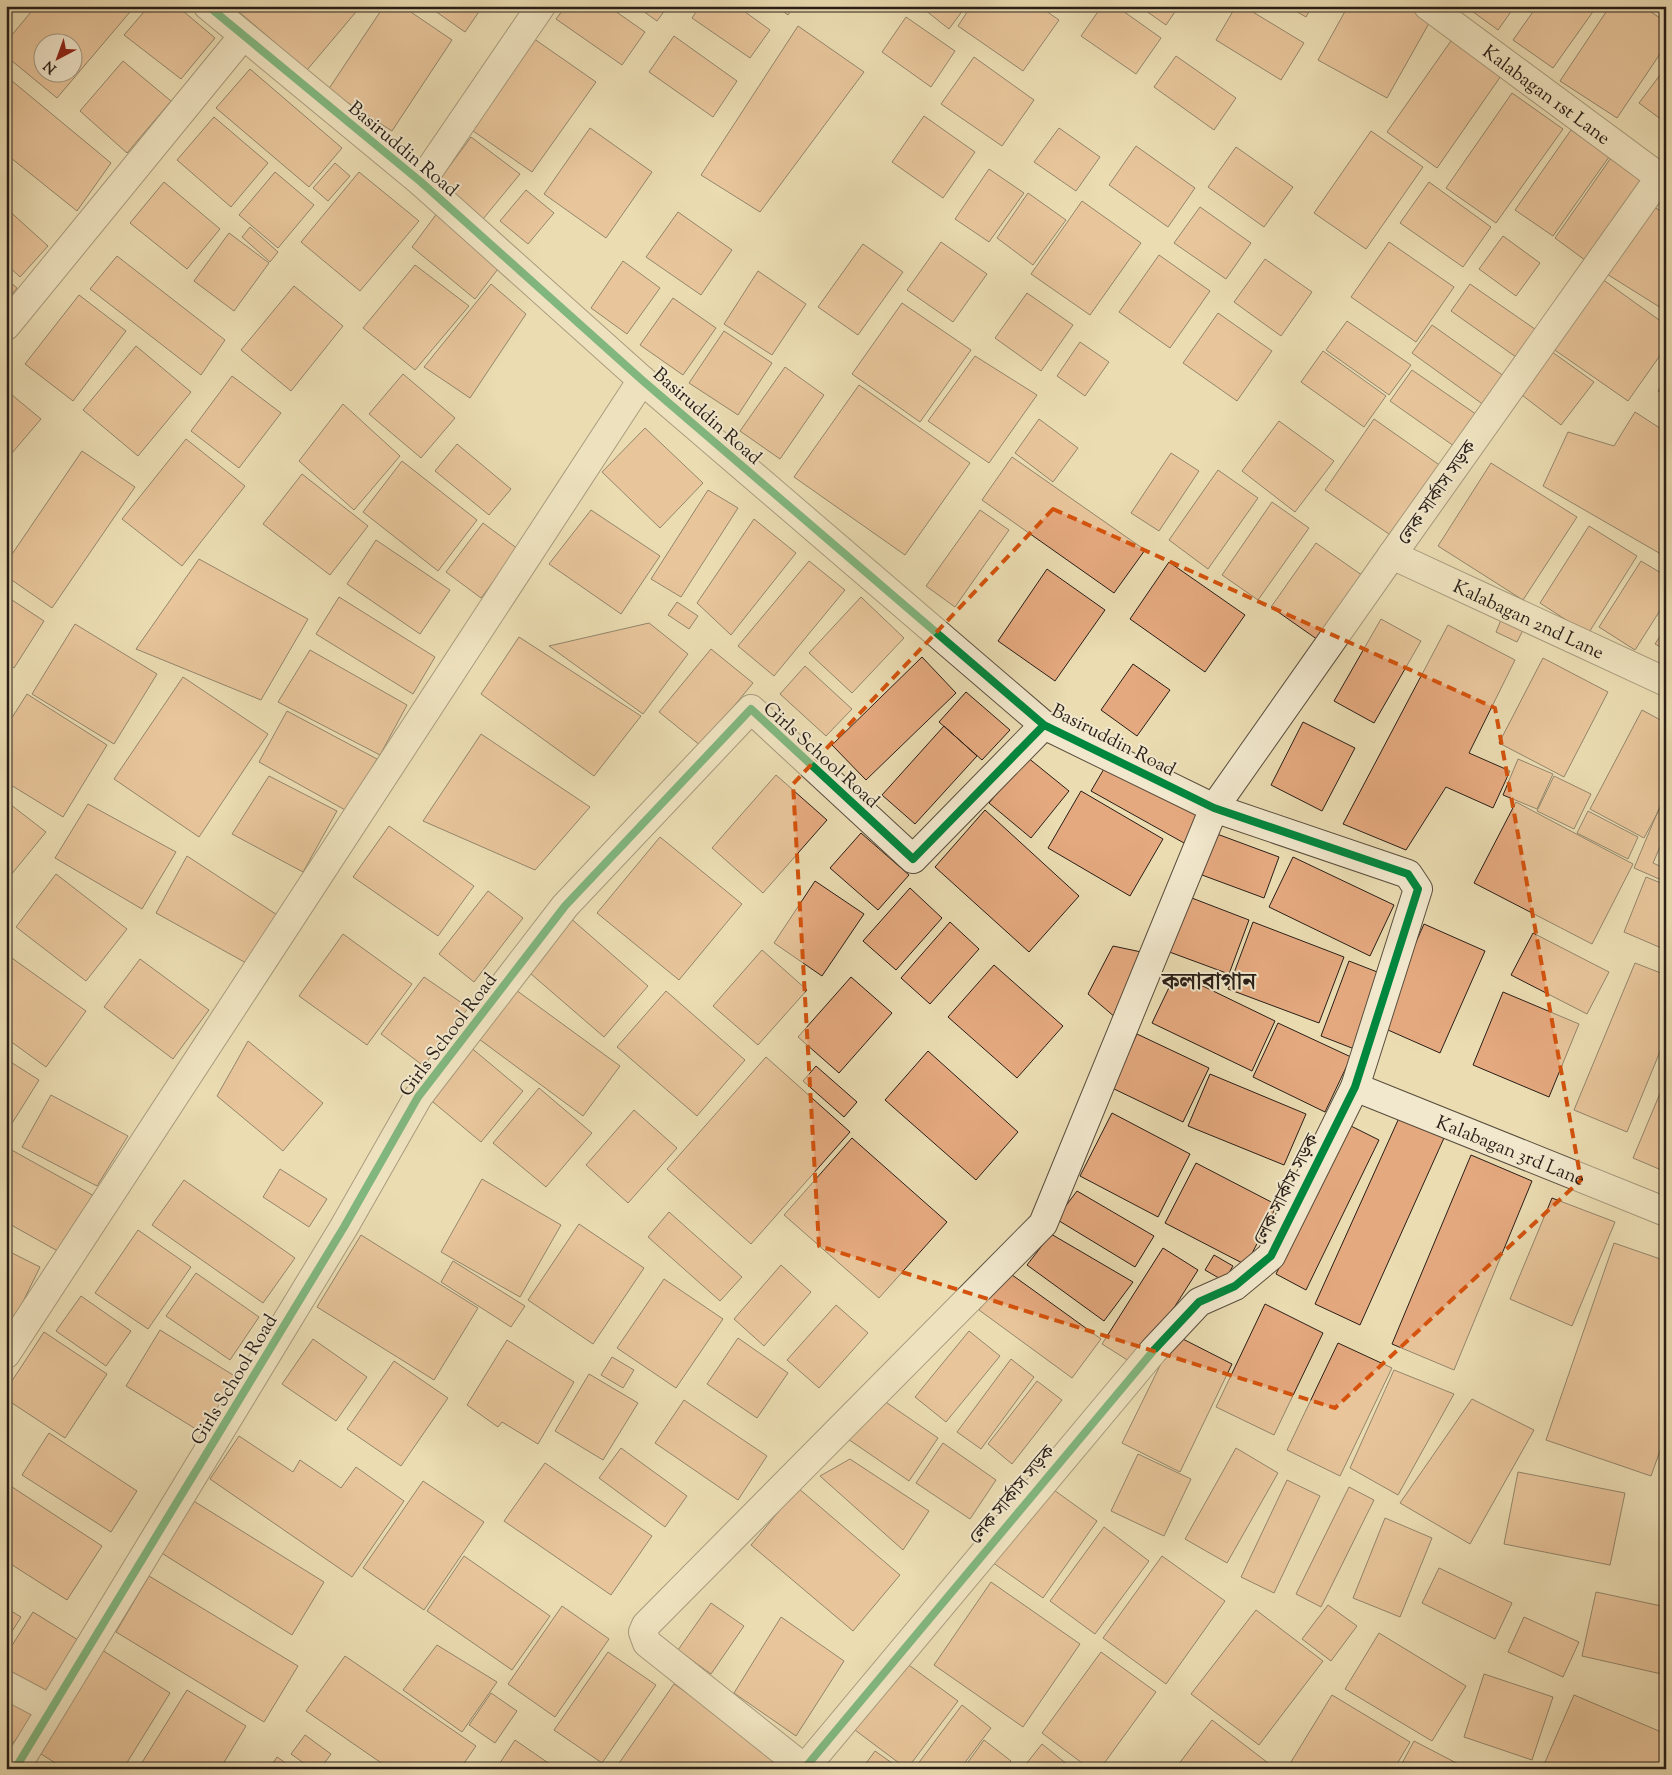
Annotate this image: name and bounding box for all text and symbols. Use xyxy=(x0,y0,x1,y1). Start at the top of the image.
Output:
north arrow xyxy=(32,32,82,82)
street label: Kalabagan 1st Lane xyxy=(1476,40,1615,153)
text: N xyxy=(40,55,62,78)
street label: Basiruddin Road xyxy=(342,96,463,204)
street label: Basiruddin Road xyxy=(646,362,767,472)
street label: লেক সার্কাস সড়ক xyxy=(1392,435,1484,551)
street label: Kalabagan 2nd Lane xyxy=(1448,574,1608,667)
street label: Girls School Road xyxy=(756,696,885,816)
street label: Basiruddin Road xyxy=(1046,698,1180,784)
district label: কলাবাগান xyxy=(1161,966,1258,1000)
street label: Girls School Road xyxy=(394,968,505,1103)
street label: Kalabagan 3rd Lane xyxy=(1431,1110,1589,1194)
street label: লেক সার্কাস সড়ক xyxy=(1248,1129,1327,1251)
street label: Girls School Road xyxy=(185,1310,285,1451)
street label: লেক সার্কাস সড়ক xyxy=(963,1440,1063,1551)

